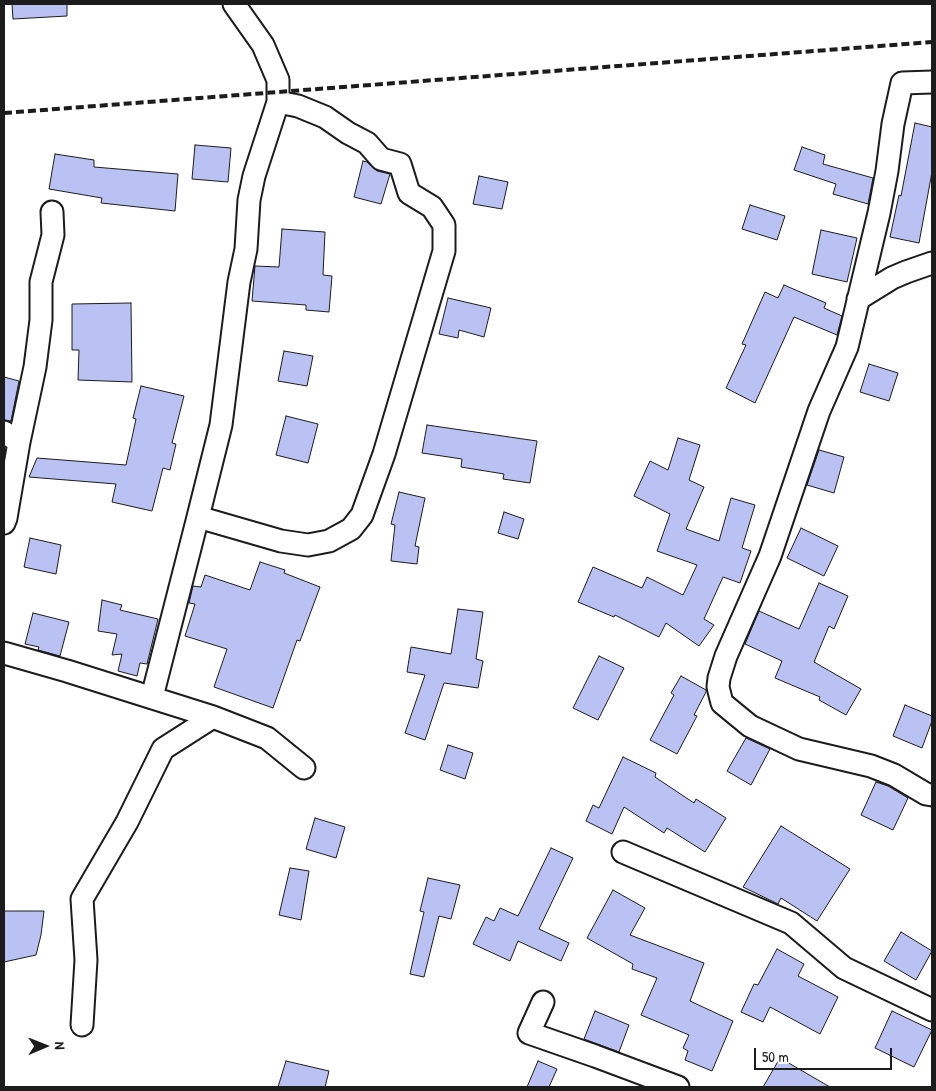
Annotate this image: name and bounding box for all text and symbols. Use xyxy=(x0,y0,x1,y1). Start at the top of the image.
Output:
north arrow xyxy=(20,1021,70,1071)
scale bar xyxy=(756,1038,894,1070)
text: N xyxy=(51,1042,70,1050)
text: 50 m xyxy=(762,1046,789,1067)

